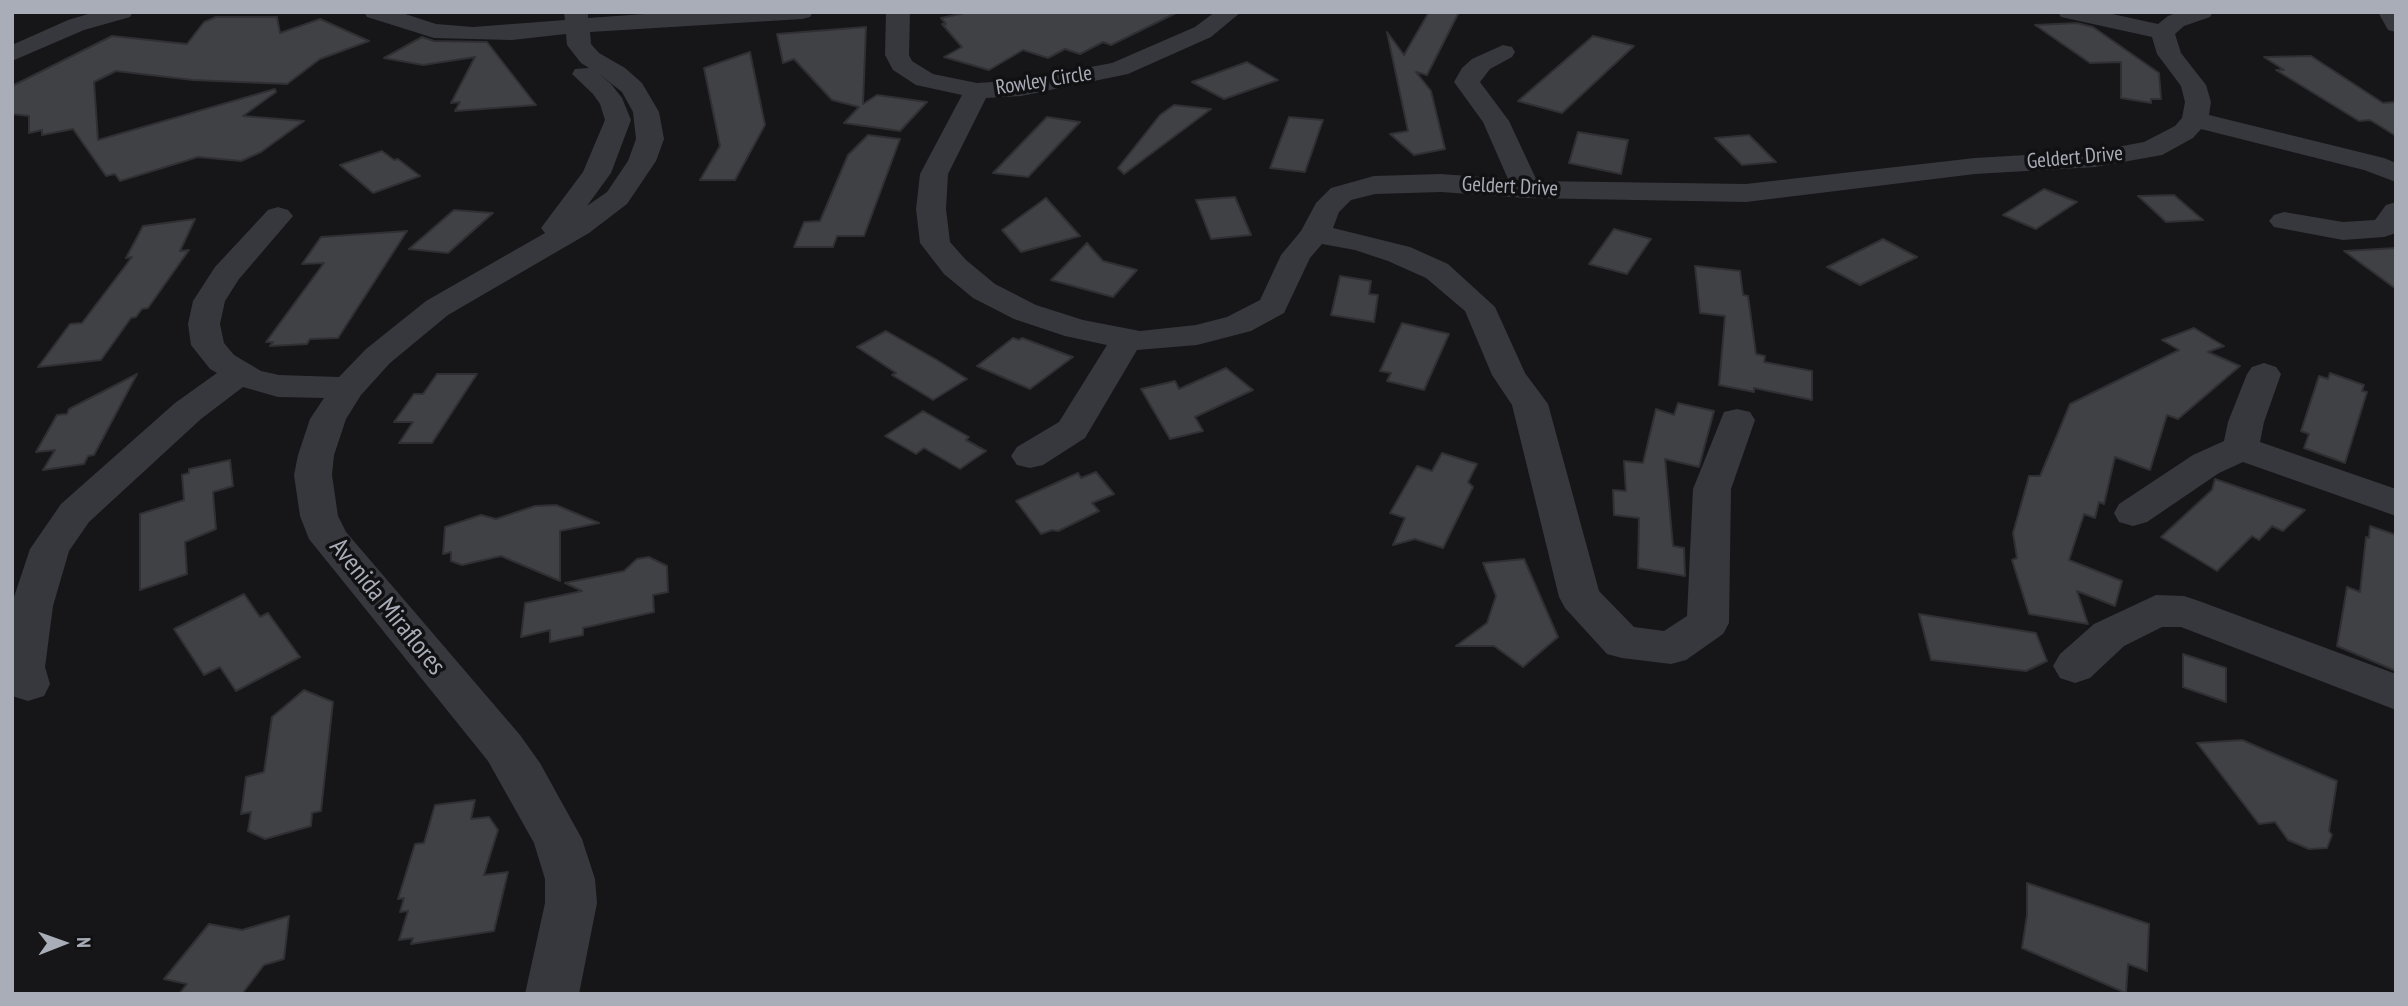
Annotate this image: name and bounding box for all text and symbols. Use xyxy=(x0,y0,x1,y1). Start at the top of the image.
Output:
street label: Rowley Circle xyxy=(994,61,1094,101)
street label: Geldert Drive xyxy=(2026,141,2124,175)
street label: Geldert Drive xyxy=(1461,172,1559,202)
street label: Avenida Miraflores xyxy=(323,533,451,681)
north arrow xyxy=(28,908,98,978)
text: N xyxy=(72,937,96,948)

